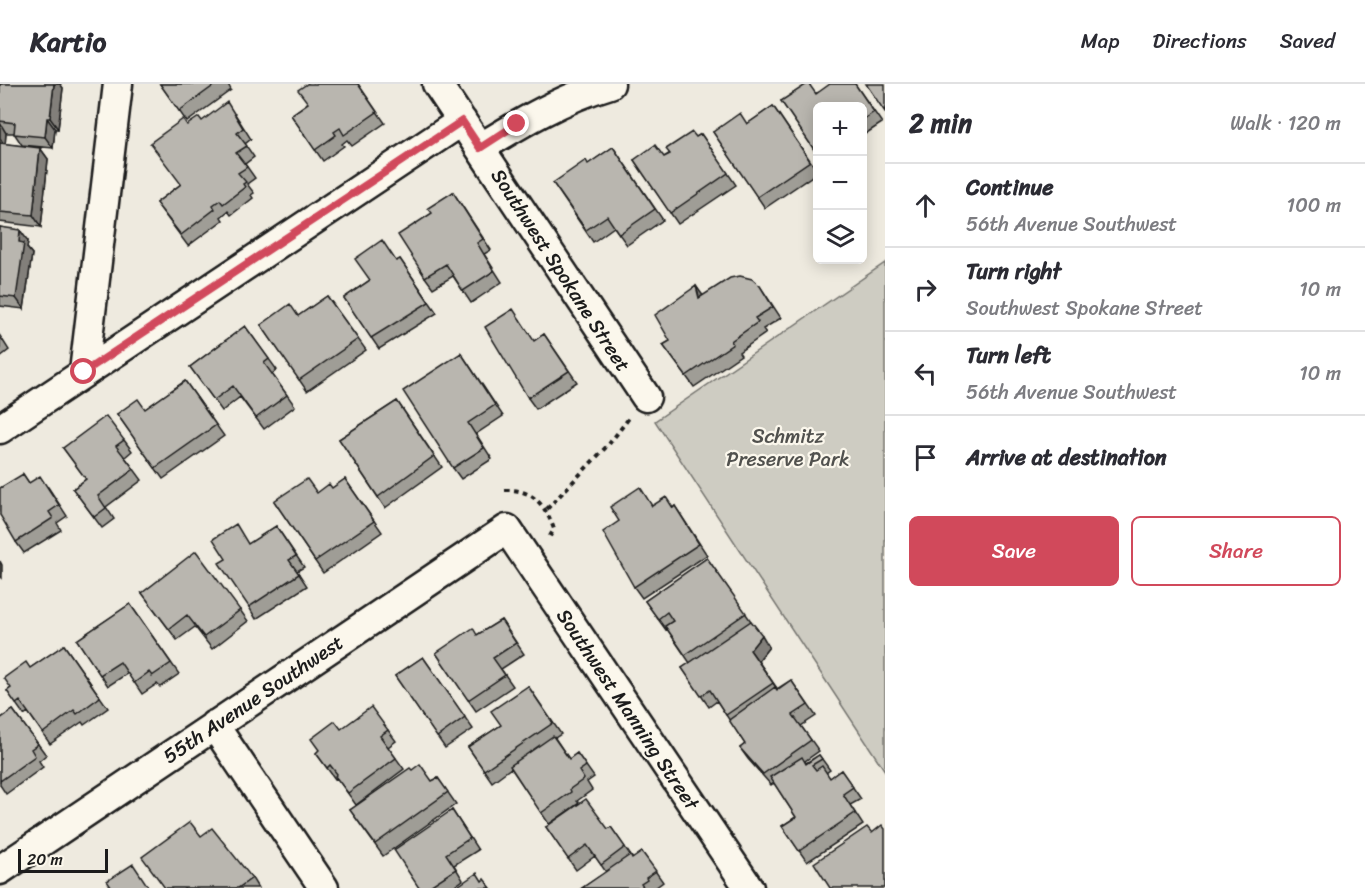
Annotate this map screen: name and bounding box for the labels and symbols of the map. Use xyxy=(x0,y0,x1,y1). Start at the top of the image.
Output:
route end xyxy=(503,110,529,136)
street label: Southwest Spokane Street xyxy=(481,161,640,379)
route start xyxy=(70,358,96,384)
park label: Schmitz Preserve Park xyxy=(726,419,850,477)
street label: Southwest Manning Street xyxy=(547,601,709,818)
street label: 55th Avenue Southwest xyxy=(156,626,351,773)
scale bar xyxy=(18,846,108,874)

